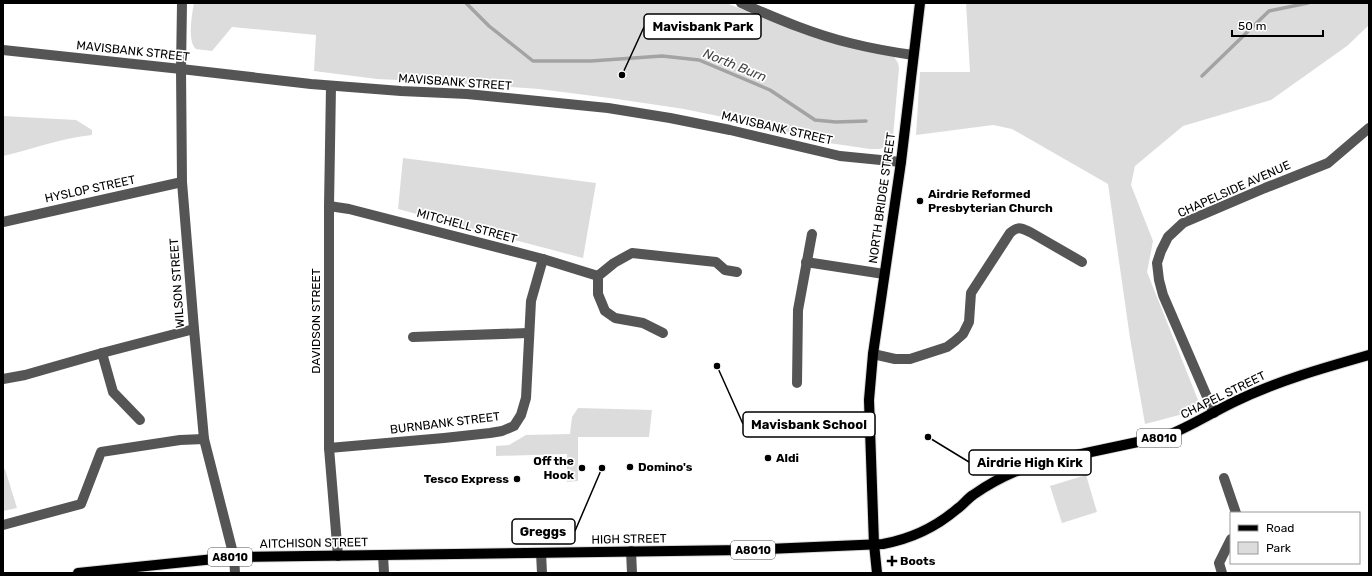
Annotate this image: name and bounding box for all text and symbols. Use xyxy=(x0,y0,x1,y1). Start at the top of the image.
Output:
scale bar xyxy=(1232,12,1323,38)
callout: Mavisbank Park xyxy=(644,14,761,39)
text: Mavisbank Park xyxy=(652,19,754,34)
text: 50 m xyxy=(1238,19,1266,33)
street label: MAVISBANK STREET xyxy=(76,38,190,64)
water label: North Burn xyxy=(701,45,769,85)
street label: MAVISBANK STREET xyxy=(398,71,512,93)
street label: MAVISBANK STREET xyxy=(720,108,834,148)
street label: NORTH BRIDGE STREET xyxy=(866,132,898,264)
street label: CHAPELSIDE AVENUE xyxy=(1175,158,1293,220)
street label: HYSLOP STREET xyxy=(43,173,137,205)
place label: Airdrie Reformed Presbyterian Church xyxy=(928,187,1053,215)
marker: Airdrie Reformed Presbyterian Church xyxy=(915,196,925,206)
street label: MITCHELL STREET xyxy=(415,206,519,246)
street label: WILSON STREET xyxy=(167,237,187,328)
street label: DAVIDSON STREET xyxy=(309,268,323,374)
street label: CHAPEL STREET xyxy=(1178,368,1268,422)
street label: BURNBANK STREET xyxy=(389,409,501,437)
callout: Mavisbank School xyxy=(743,412,875,437)
text: Mavisbank School xyxy=(751,417,867,432)
road number: A8010 xyxy=(1137,429,1181,447)
callout: Airdrie High Kirk xyxy=(969,450,1091,475)
place label: Aldi xyxy=(776,451,799,465)
marker: Aldi xyxy=(763,453,773,463)
place label: Off the Hook xyxy=(533,454,574,482)
text: Airdrie High Kirk xyxy=(977,455,1083,470)
place label: Domino's xyxy=(638,460,693,474)
marker: Domino's xyxy=(625,462,635,472)
marker: Off the Hook xyxy=(577,463,587,473)
place label: Tesco Express xyxy=(424,472,509,486)
marker: Tesco Express xyxy=(512,474,522,484)
legend xyxy=(1230,512,1360,564)
callout: Greggs xyxy=(512,519,575,544)
text: Road xyxy=(1266,521,1294,535)
text: Greggs xyxy=(520,524,566,539)
street label: HIGH STREET xyxy=(591,531,667,547)
street label: AITCHISON STREET xyxy=(260,535,368,551)
road number: A8010 xyxy=(731,541,775,559)
text: Park xyxy=(1266,541,1292,555)
road number: A8010 xyxy=(208,548,252,566)
place label: Boots xyxy=(900,554,936,568)
marker: Boots xyxy=(887,556,897,566)

